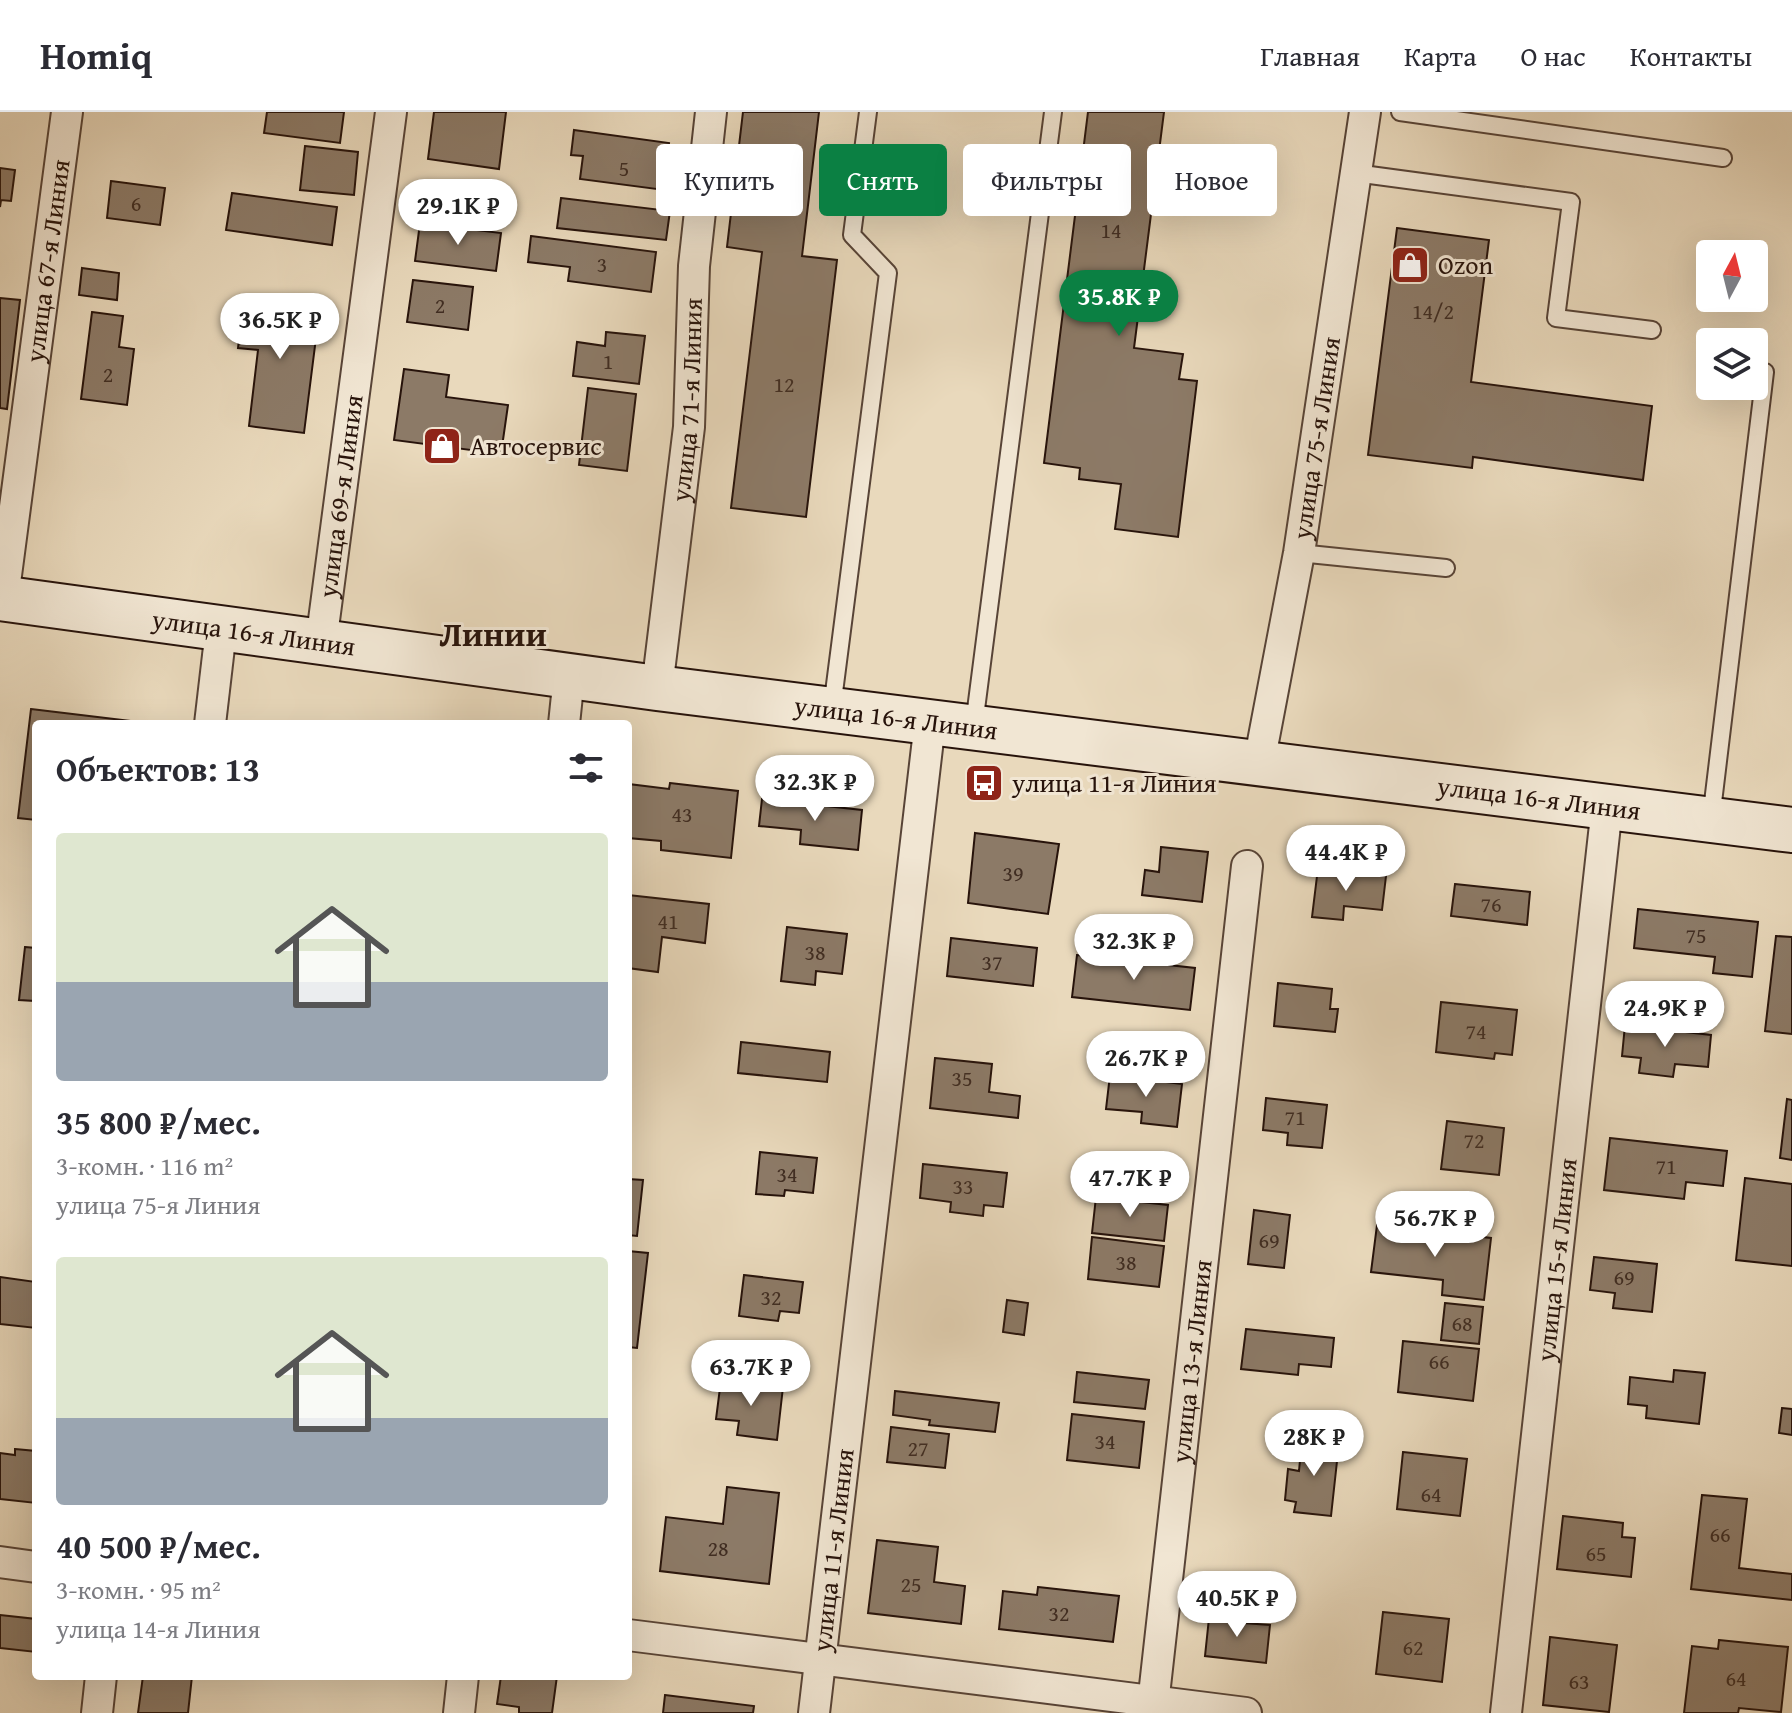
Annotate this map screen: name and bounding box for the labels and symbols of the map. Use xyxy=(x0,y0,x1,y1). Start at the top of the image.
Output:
house number: 5 xyxy=(619,152,629,184)
street label: улица 67-я Линия xyxy=(14,157,80,366)
pin: 29.1K ₽ xyxy=(384,179,532,247)
house number: 6 xyxy=(131,187,141,219)
house number: 14 xyxy=(1100,214,1122,246)
north arrow xyxy=(1696,240,1768,312)
shop icon: Ozon xyxy=(1389,244,1431,286)
place label: Ozon xyxy=(1438,245,1493,284)
house number: 3 xyxy=(597,248,607,280)
pin: 35.8K ₽ xyxy=(1045,270,1193,338)
house number: 2 xyxy=(435,289,445,321)
pin: 36.5K ₽ xyxy=(206,293,354,361)
house number: 14/2 xyxy=(1412,295,1454,327)
street label: улица 71-я Линия xyxy=(660,297,712,505)
street label: улица 75-я Линия xyxy=(1281,334,1350,543)
house number: 1 xyxy=(603,345,613,377)
house number: 2 xyxy=(103,358,113,390)
house number: 12 xyxy=(773,368,795,400)
street label: улица 69-я Линия xyxy=(307,392,373,601)
shop icon: Автосервис xyxy=(421,425,463,467)
place label: Автосервис xyxy=(470,426,602,465)
street label: улица 16-я Линия xyxy=(149,599,358,665)
district label: Линии xyxy=(439,609,547,658)
street label: улица 16-я Линия xyxy=(791,685,1000,749)
pin: 32.3K ₽ xyxy=(741,755,889,823)
bus stop icon: улица 11-я Линия xyxy=(963,762,1005,804)
place label: улица 11-я Линия xyxy=(1011,763,1216,802)
street label: улица 16-я Линия xyxy=(1434,766,1643,830)
house number: 43 xyxy=(671,798,693,830)
pin: 44.4K ₽ xyxy=(1272,825,1420,893)
house number: 39 xyxy=(1002,857,1024,889)
house number: 76 xyxy=(1480,888,1502,920)
house number: 41 xyxy=(657,905,679,937)
pin: 32.3K ₽ xyxy=(1060,914,1208,982)
house number: 75 xyxy=(1685,919,1707,951)
house number: 38 xyxy=(804,936,826,968)
house number: 37 xyxy=(981,946,1003,978)
pin: 24.9K ₽ xyxy=(1591,981,1739,1049)
house number: 74 xyxy=(1465,1015,1487,1047)
pin: 26.7K ₽ xyxy=(1072,1031,1220,1099)
house number: 35 xyxy=(951,1062,973,1094)
house number: 71 xyxy=(1284,1101,1306,1133)
house number: 72 xyxy=(1463,1124,1485,1156)
house number: 71 xyxy=(1655,1150,1677,1182)
pin: 47.7K ₽ xyxy=(1056,1151,1204,1219)
street label: улица 15-я Линия xyxy=(1525,1156,1587,1365)
house number: 34 xyxy=(776,1158,798,1190)
house number: 33 xyxy=(952,1170,974,1202)
pin: 56.7K ₽ xyxy=(1361,1191,1509,1259)
house number: 69 xyxy=(1258,1224,1280,1256)
house number: 38 xyxy=(1115,1246,1137,1278)
street label: улица 13-я Линия xyxy=(1160,1257,1222,1466)
house number: 69 xyxy=(1613,1261,1635,1293)
house number: 32 xyxy=(760,1281,782,1313)
house number: 68 xyxy=(1451,1307,1473,1339)
pin: 63.7K ₽ xyxy=(677,1340,825,1408)
house number: 66 xyxy=(1428,1345,1450,1377)
pin: 28K ₽ xyxy=(1258,1410,1370,1478)
house number: 34 xyxy=(1094,1425,1116,1457)
house number: 27 xyxy=(907,1432,929,1464)
street label: улица 11-я Линия xyxy=(801,1446,864,1655)
house number: 64 xyxy=(1420,1478,1442,1510)
house number: 66 xyxy=(1709,1518,1731,1550)
house number: 28 xyxy=(707,1532,729,1564)
house number: 65 xyxy=(1585,1537,1607,1569)
house number: 25 xyxy=(900,1568,922,1600)
pin: 40.5K ₽ xyxy=(1163,1571,1311,1639)
house number: 32 xyxy=(1048,1597,1070,1629)
house number: 62 xyxy=(1402,1631,1424,1663)
house number: 64 xyxy=(1725,1662,1747,1694)
house number: 63 xyxy=(1568,1665,1590,1697)

